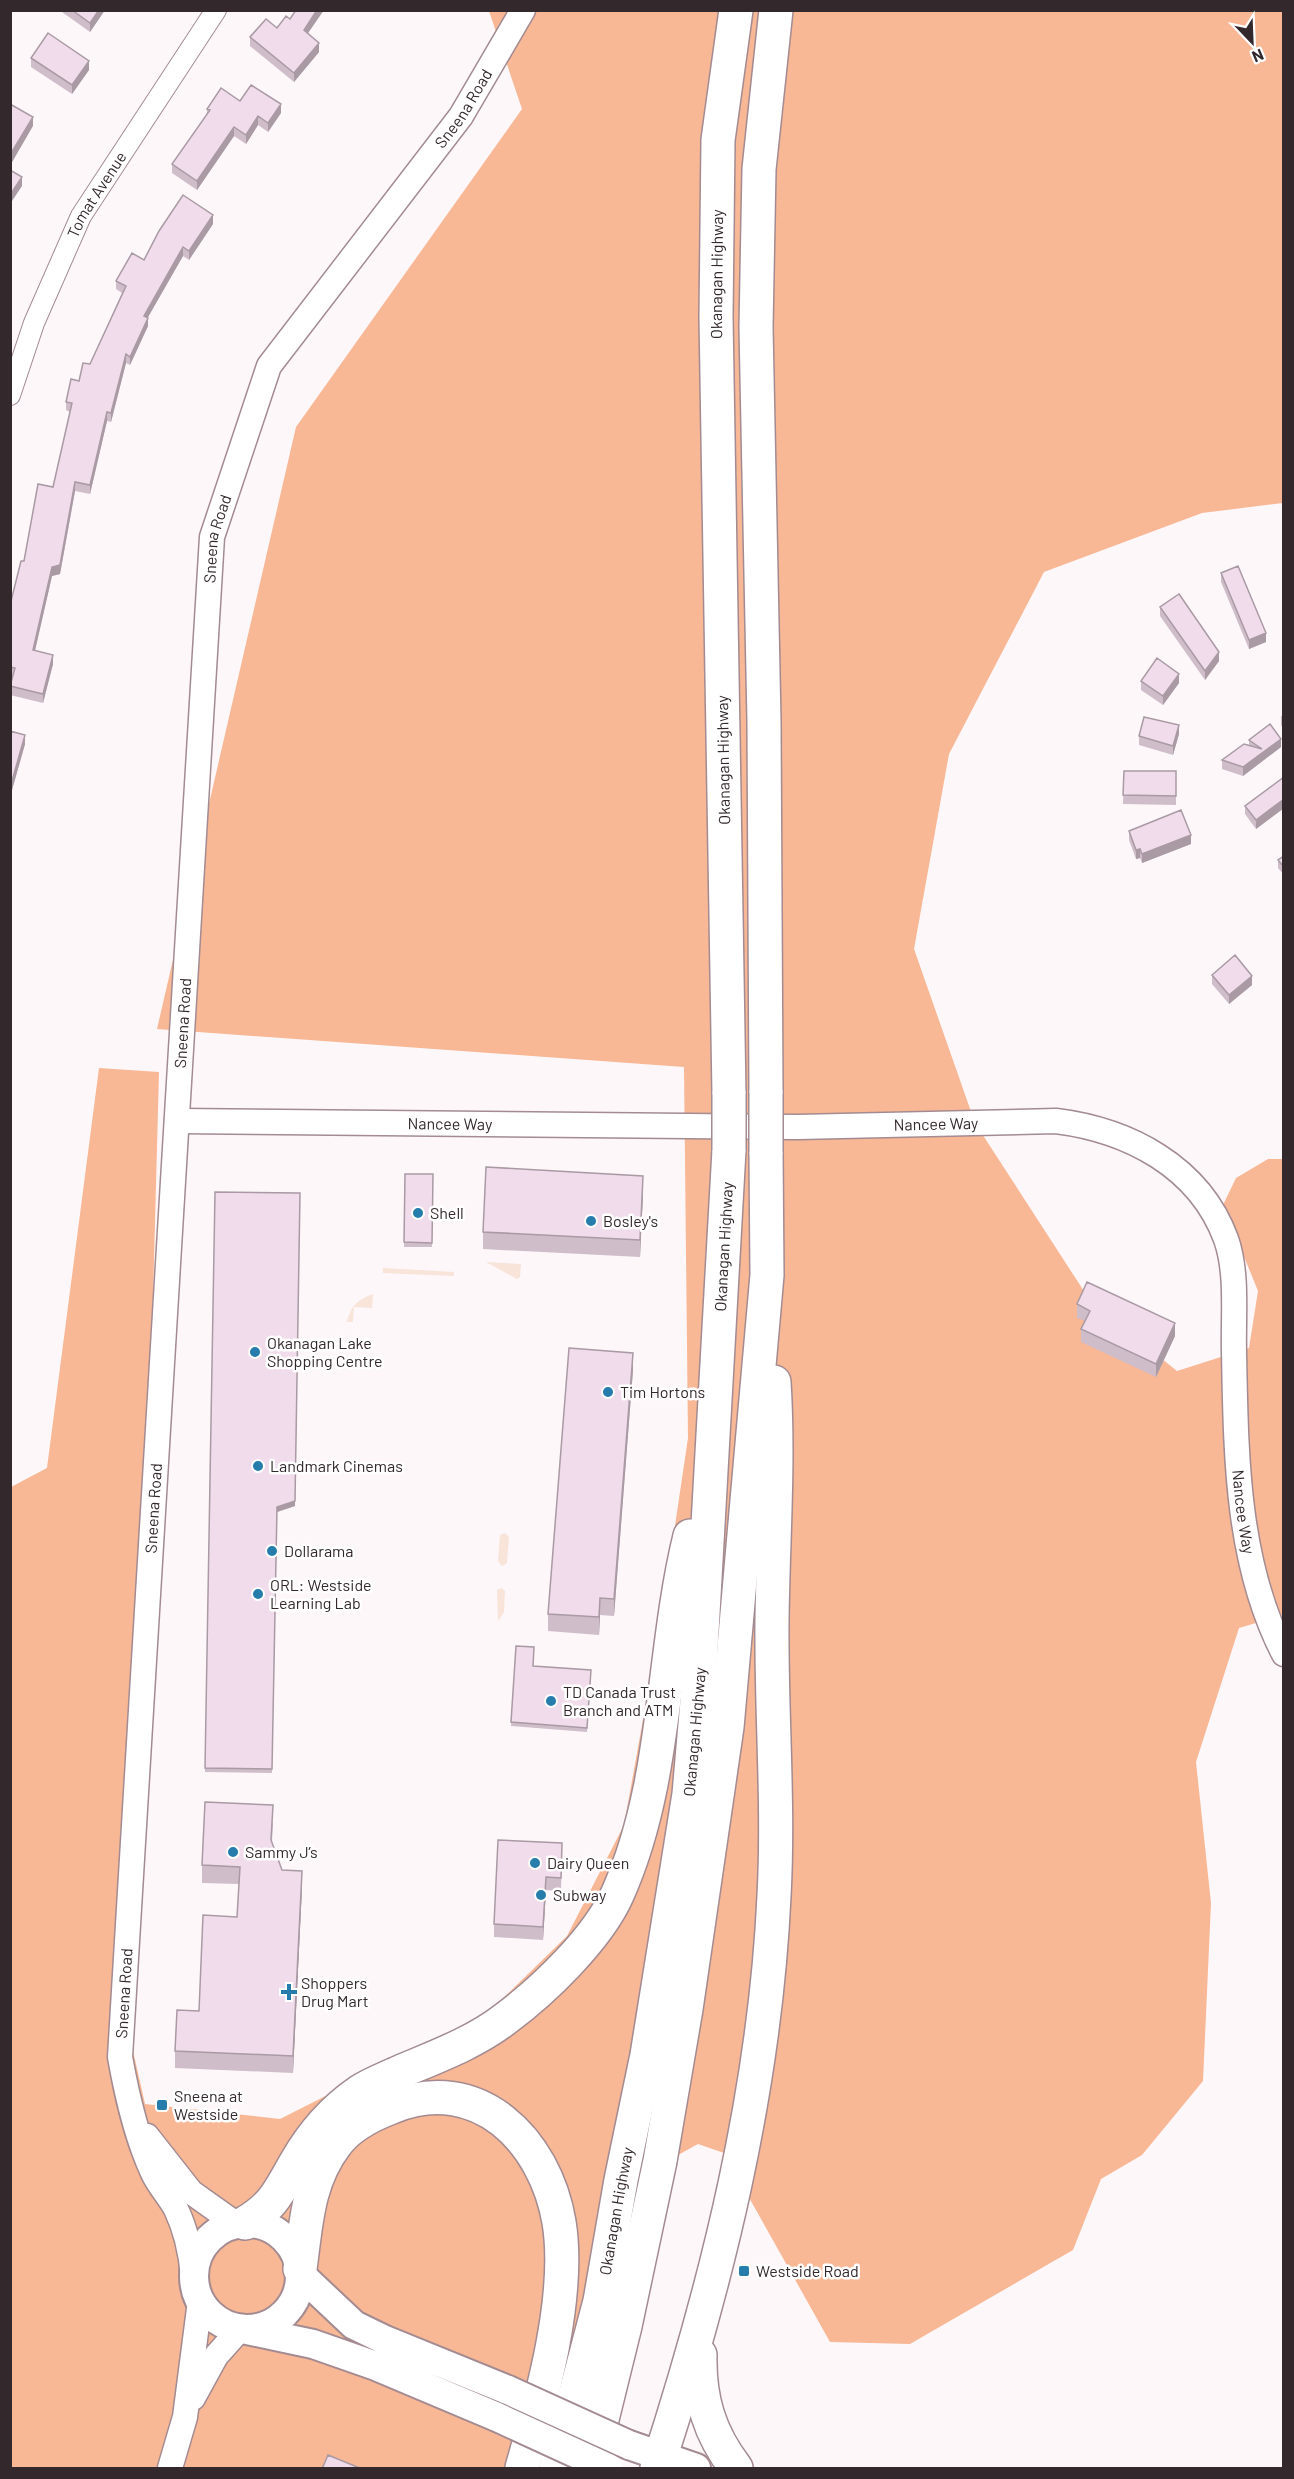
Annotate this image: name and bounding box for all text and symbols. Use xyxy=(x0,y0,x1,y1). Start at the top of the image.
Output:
north arrow xyxy=(1222,12,1282,72)
text: N xyxy=(1249,45,1267,67)
street label: Sneena Road xyxy=(430,65,495,151)
street label: Tomat Avenue xyxy=(63,148,130,240)
street label: Okanagan Highway xyxy=(706,208,726,339)
street label: Sneena Road xyxy=(199,492,235,584)
street label: Okanagan Highway xyxy=(712,694,733,825)
street label: Sneena Road xyxy=(170,977,194,1069)
street label: Nancee Way xyxy=(407,1113,493,1133)
street label: Nancee Way xyxy=(893,1113,979,1134)
street label: Okanagan Highway xyxy=(710,1181,736,1312)
place label: Shell xyxy=(430,1203,464,1222)
marker: Shell xyxy=(411,1206,425,1220)
place label: Bosley's xyxy=(603,1211,658,1230)
marker: Bosley's xyxy=(584,1214,598,1228)
place label: Okanagan Lake Shopping Centre xyxy=(267,1333,383,1370)
marker: Okanagan Lake Shopping Centre xyxy=(248,1345,262,1359)
place label: Tim Hortons xyxy=(620,1382,705,1401)
marker: Tim Hortons xyxy=(601,1385,615,1399)
place label: Landmark Cinemas xyxy=(270,1456,403,1475)
marker: Landmark Cinemas xyxy=(251,1459,265,1473)
street label: Sneena Road xyxy=(141,1462,165,1554)
street label: Nancee Way xyxy=(1229,1469,1259,1556)
place label: Dollarama xyxy=(284,1541,354,1560)
marker: Dollarama xyxy=(265,1544,279,1558)
place label: ORL: Westside Learning Lab xyxy=(270,1575,372,1612)
marker: ORL: Westside Learning Lab xyxy=(251,1587,265,1601)
street label: Okanagan Highway xyxy=(679,1666,709,1797)
place label: TD Canada Trust Branch and ATM xyxy=(563,1682,676,1719)
marker: TD Canada Trust Branch and ATM xyxy=(544,1694,558,1708)
place label: Sammy J’s xyxy=(245,1842,318,1861)
marker: Sammy J’s xyxy=(226,1845,240,1859)
place label: Dairy Queen xyxy=(547,1853,629,1872)
marker: Dairy Queen xyxy=(528,1856,542,1870)
place label: Subway xyxy=(553,1885,607,1904)
marker: Subway xyxy=(534,1888,548,1902)
street label: Sneena Road xyxy=(111,1948,136,2039)
place label: Shoppers Drug Mart xyxy=(301,1973,369,2010)
marker: Shoppers Drug Mart xyxy=(282,1985,296,1999)
place label: Sneena at Westside xyxy=(174,2086,243,2123)
marker: Sneena at Westside xyxy=(155,2098,169,2112)
street label: Okanagan Highway xyxy=(595,2145,637,2277)
place label: Westside Road xyxy=(756,2261,859,2280)
marker: Westside Road xyxy=(737,2264,751,2278)

